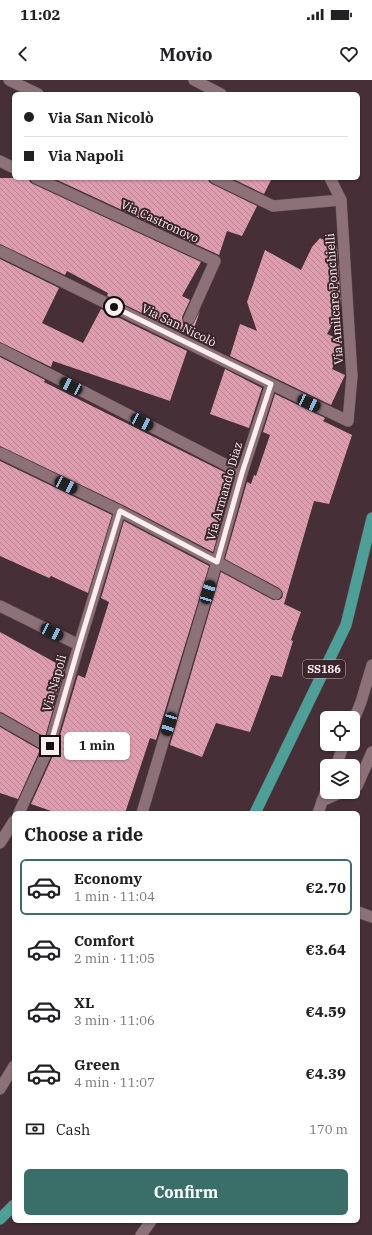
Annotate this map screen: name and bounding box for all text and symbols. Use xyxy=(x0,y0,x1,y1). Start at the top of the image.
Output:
text: 11:02 xyxy=(20,5,61,24)
icon: back xyxy=(12,43,34,65)
text: Movio xyxy=(160,43,213,66)
icon: heart xyxy=(338,43,360,65)
text: Via San Nicolò xyxy=(48,108,154,127)
text: Via Napoli xyxy=(48,146,124,165)
street label: Via Castronovo xyxy=(119,196,202,246)
street label: Via Amilcare Ponchielli xyxy=(322,233,346,365)
route start xyxy=(105,298,123,316)
street label: Via San Nicolò xyxy=(139,300,219,350)
car xyxy=(58,375,84,397)
car xyxy=(296,392,322,414)
car xyxy=(129,411,155,433)
street label: Via Armando Diaz xyxy=(203,440,245,542)
car xyxy=(53,474,79,496)
car xyxy=(199,579,217,605)
car xyxy=(39,621,65,643)
street label: Via Napoli xyxy=(39,653,69,713)
road number: SS186 xyxy=(303,660,345,678)
car xyxy=(160,711,178,737)
map controls xyxy=(320,711,360,799)
button: locate xyxy=(320,711,360,751)
callout: 1 min xyxy=(64,732,130,760)
route end xyxy=(41,737,59,755)
text: 1 min xyxy=(79,737,115,754)
button: layers xyxy=(320,759,360,799)
text: Choose a ride xyxy=(24,823,143,846)
icon: car xyxy=(26,869,62,905)
text: Economy xyxy=(74,869,142,888)
text: €2.70 xyxy=(305,878,346,897)
text: 1 min · 11:04 xyxy=(74,888,155,905)
icon: car xyxy=(26,931,62,967)
text: Comfort xyxy=(74,931,134,950)
text: €3.64 xyxy=(305,940,346,959)
text: 2 min · 11:05 xyxy=(74,950,155,967)
icon: car xyxy=(26,993,62,1029)
text: XL xyxy=(74,993,94,1012)
text: €4.59 xyxy=(305,1002,346,1021)
text: 3 min · 11:06 xyxy=(74,1012,155,1029)
icon: car xyxy=(26,1055,62,1091)
text: Green xyxy=(74,1055,120,1074)
text: €4.39 xyxy=(305,1064,346,1083)
text: 4 min · 11:07 xyxy=(74,1074,155,1091)
icon: cash xyxy=(24,1118,46,1140)
text: Cash xyxy=(56,1120,90,1139)
text: 170 m xyxy=(309,1121,348,1138)
button: Confirm xyxy=(24,1169,348,1215)

